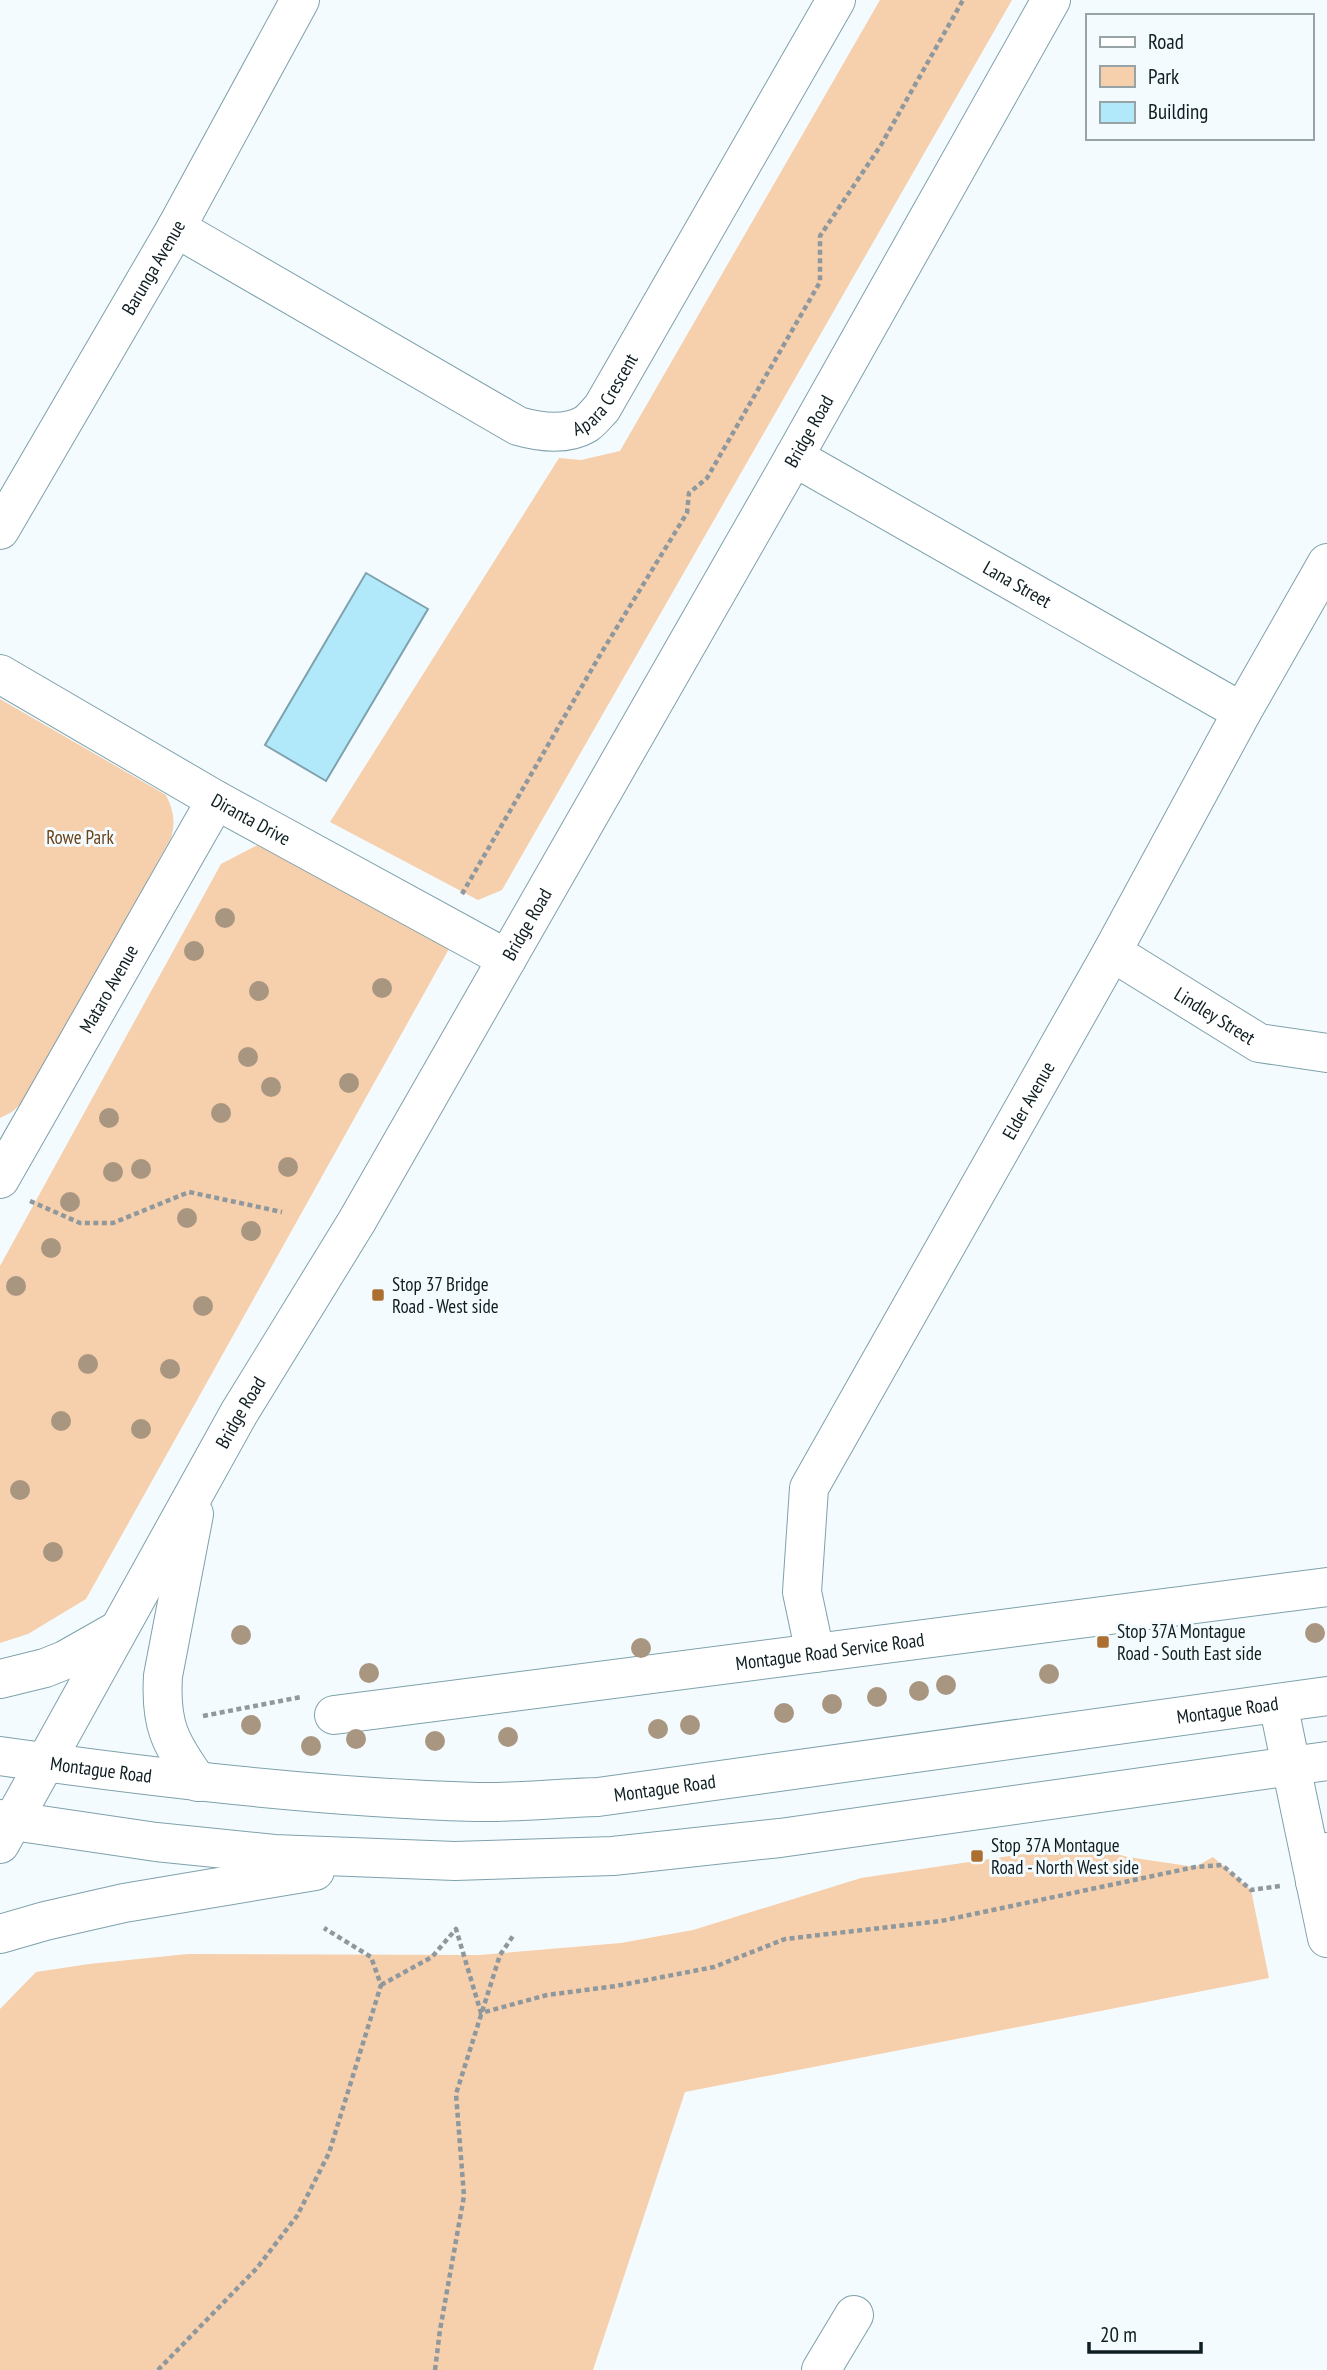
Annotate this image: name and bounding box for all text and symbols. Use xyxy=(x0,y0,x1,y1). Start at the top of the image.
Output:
legend xyxy=(1086,14,1313,140)
text: Road xyxy=(1148,28,1184,55)
text: Park xyxy=(1148,63,1179,90)
text: Building xyxy=(1148,98,1208,125)
street label: Barunga Avenue xyxy=(116,216,190,319)
street label: Apara Crescent xyxy=(569,348,643,441)
street label: Bridge Road xyxy=(779,391,838,472)
street label: Lana Street xyxy=(979,555,1056,613)
street label: Diranta Drive xyxy=(207,788,295,851)
park label: Rowe Park xyxy=(46,825,114,849)
street label: Bridge Road xyxy=(497,884,557,965)
street label: Mataro Avenue xyxy=(74,940,143,1037)
street label: Lindley Street xyxy=(1170,982,1260,1050)
street label: Elder Avenue xyxy=(997,1057,1060,1143)
place label: Stop 37 Bridge Road - West side xyxy=(392,1272,499,1318)
marker: Stop 37 Bridge Road - West side xyxy=(370,1287,386,1303)
street label: Bridge Road xyxy=(210,1372,271,1452)
place label: Stop 37A Montague Road - South East side xyxy=(1117,1619,1262,1665)
street label: Montague Road Service Road xyxy=(734,1627,926,1675)
marker: Stop 37A Montague Road - South East side xyxy=(1095,1634,1111,1650)
street label: Montague Road xyxy=(1175,1691,1280,1729)
street label: Montague Road xyxy=(49,1751,153,1788)
street label: Montague Road xyxy=(612,1769,717,1807)
place label: Stop 37A Montague Road - North West side xyxy=(991,1833,1139,1879)
marker: Stop 37A Montague Road - North West side xyxy=(969,1848,985,1864)
scale bar xyxy=(1089,2310,1201,2354)
text: 20 m xyxy=(1100,2321,1137,2348)

